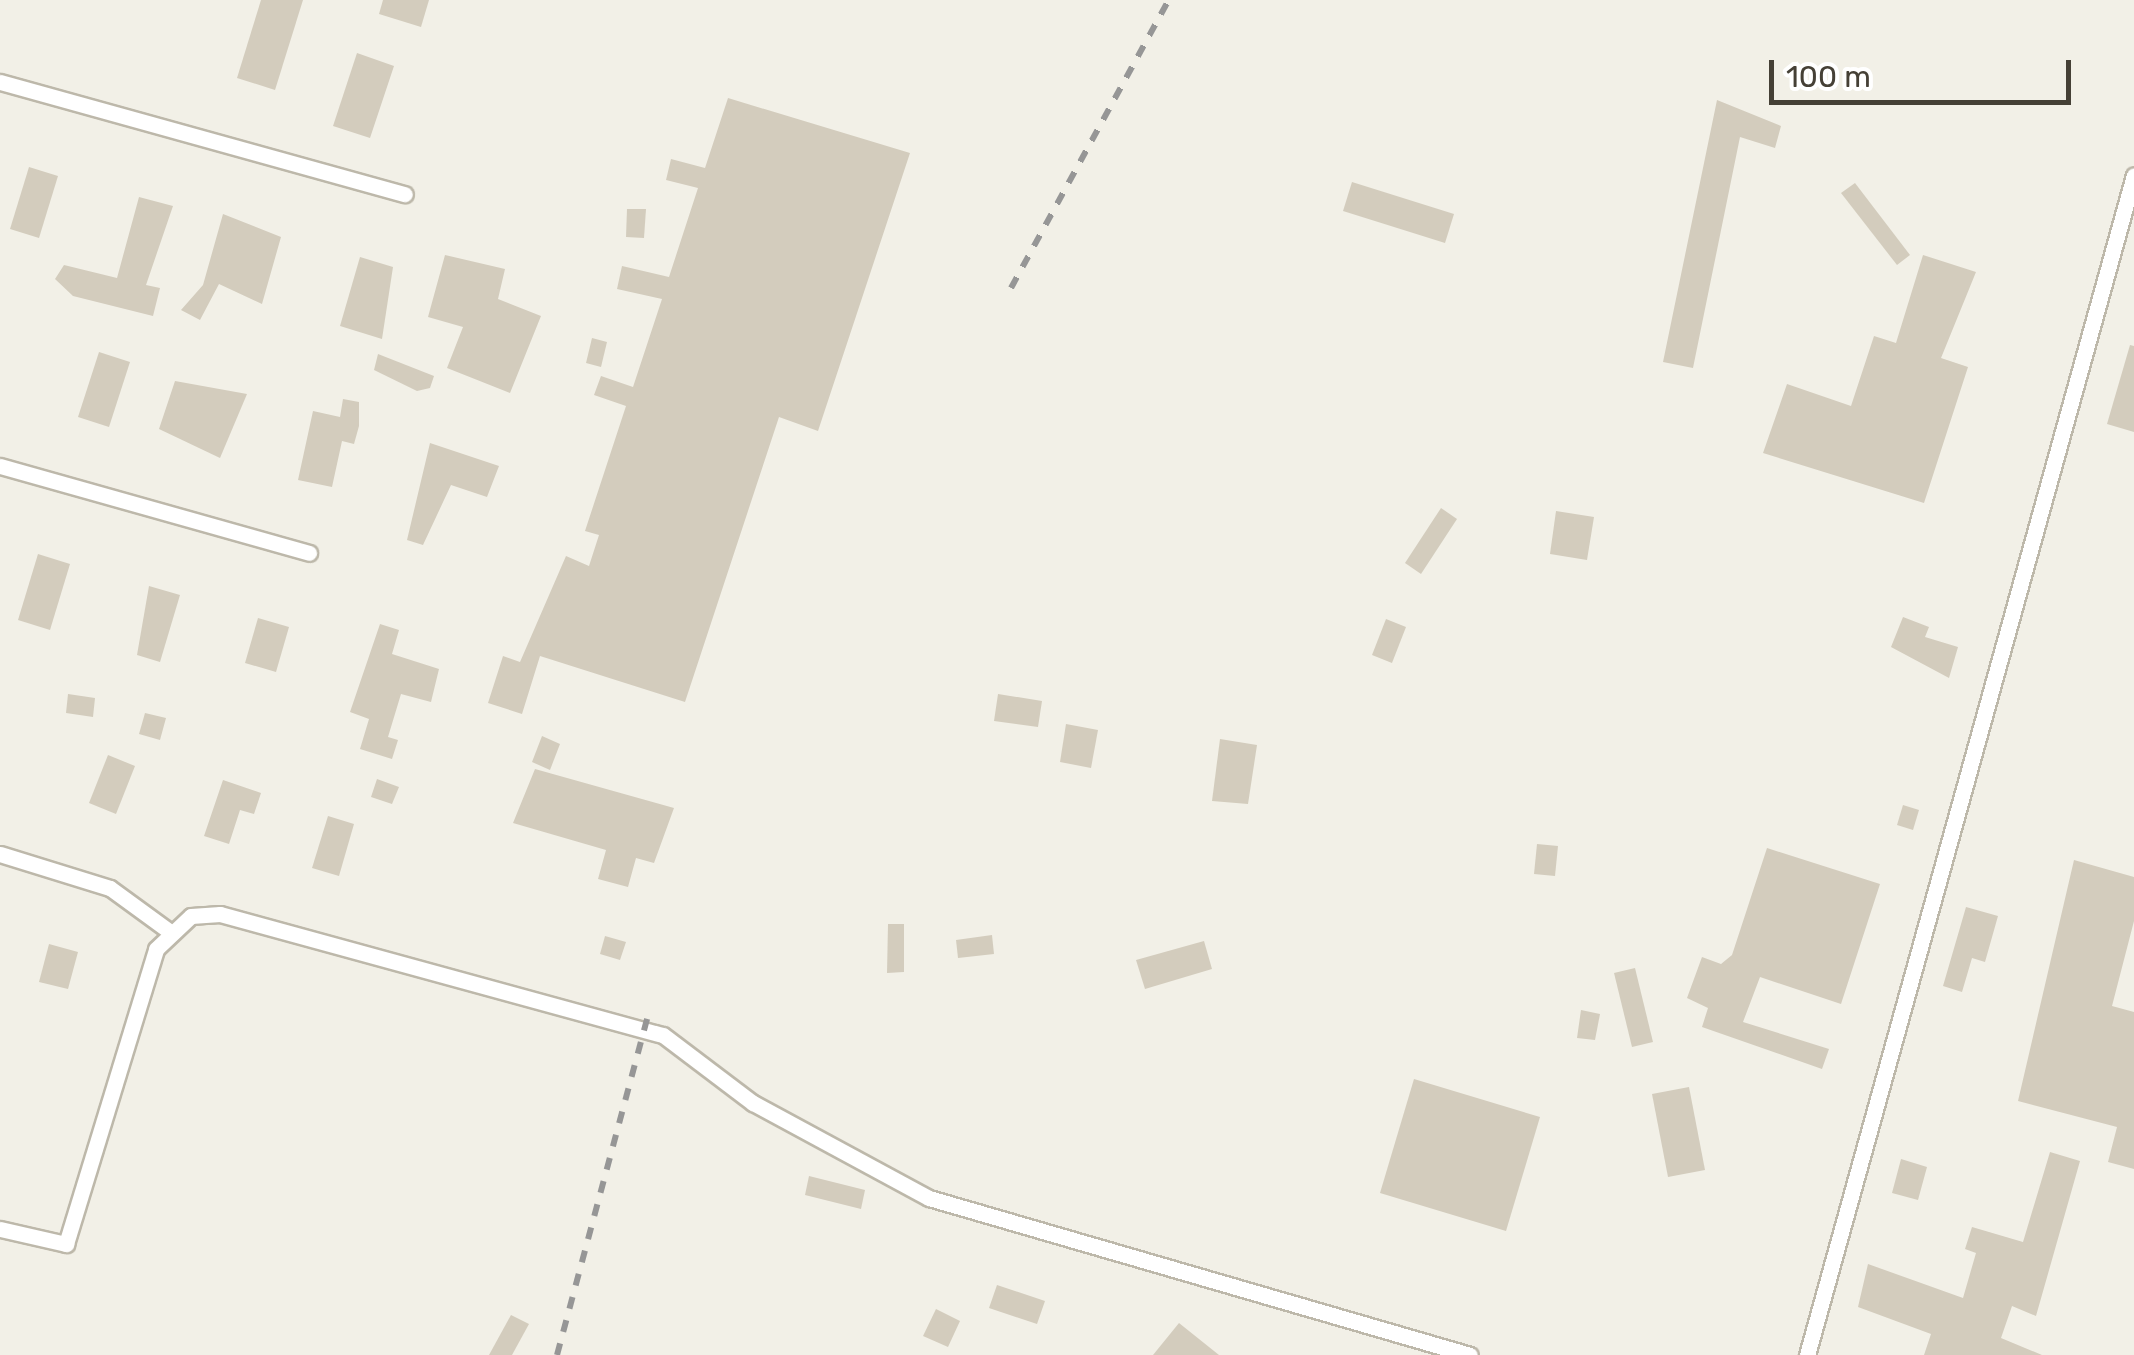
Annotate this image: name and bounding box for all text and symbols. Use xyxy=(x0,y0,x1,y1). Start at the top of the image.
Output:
scale bar xyxy=(1774,40,2076,102)
text: 100 m xyxy=(1786,59,1871,95)

